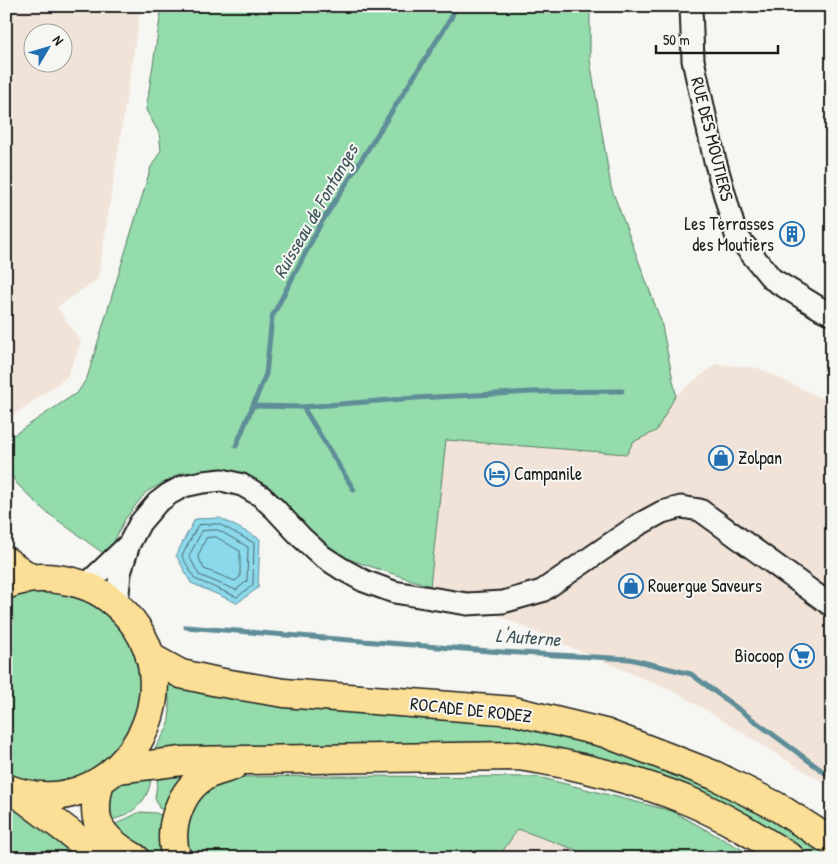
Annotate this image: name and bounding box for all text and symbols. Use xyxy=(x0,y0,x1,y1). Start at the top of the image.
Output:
north arrow xyxy=(22,22,72,72)
scale bar xyxy=(656,22,778,54)
text: 50 m xyxy=(663,29,690,50)
text: N xyxy=(49,31,69,49)
street label: RUE DES MOUTIERS xyxy=(685,74,740,203)
water label: Ruisseau de Fontanges xyxy=(266,138,365,283)
place label: Les Terrasses des Moutiers xyxy=(685,211,774,257)
building icon: Les Terrasses des Moutiers xyxy=(779,221,805,247)
shop icon: Zolpan xyxy=(708,445,734,471)
place label: Zolpan xyxy=(738,445,782,470)
hotel icon: Campanile xyxy=(484,461,510,487)
place label: Campanile xyxy=(514,461,582,486)
shop icon: Rouergue Saveurs xyxy=(618,573,644,599)
place label: Rouergue Saveurs xyxy=(648,573,762,598)
water label: L'Auterne xyxy=(495,622,563,652)
place label: Biocoop xyxy=(734,643,784,668)
supermarket icon: Biocoop xyxy=(789,643,815,669)
street label: ROCADE DE RODEZ xyxy=(409,691,533,728)

